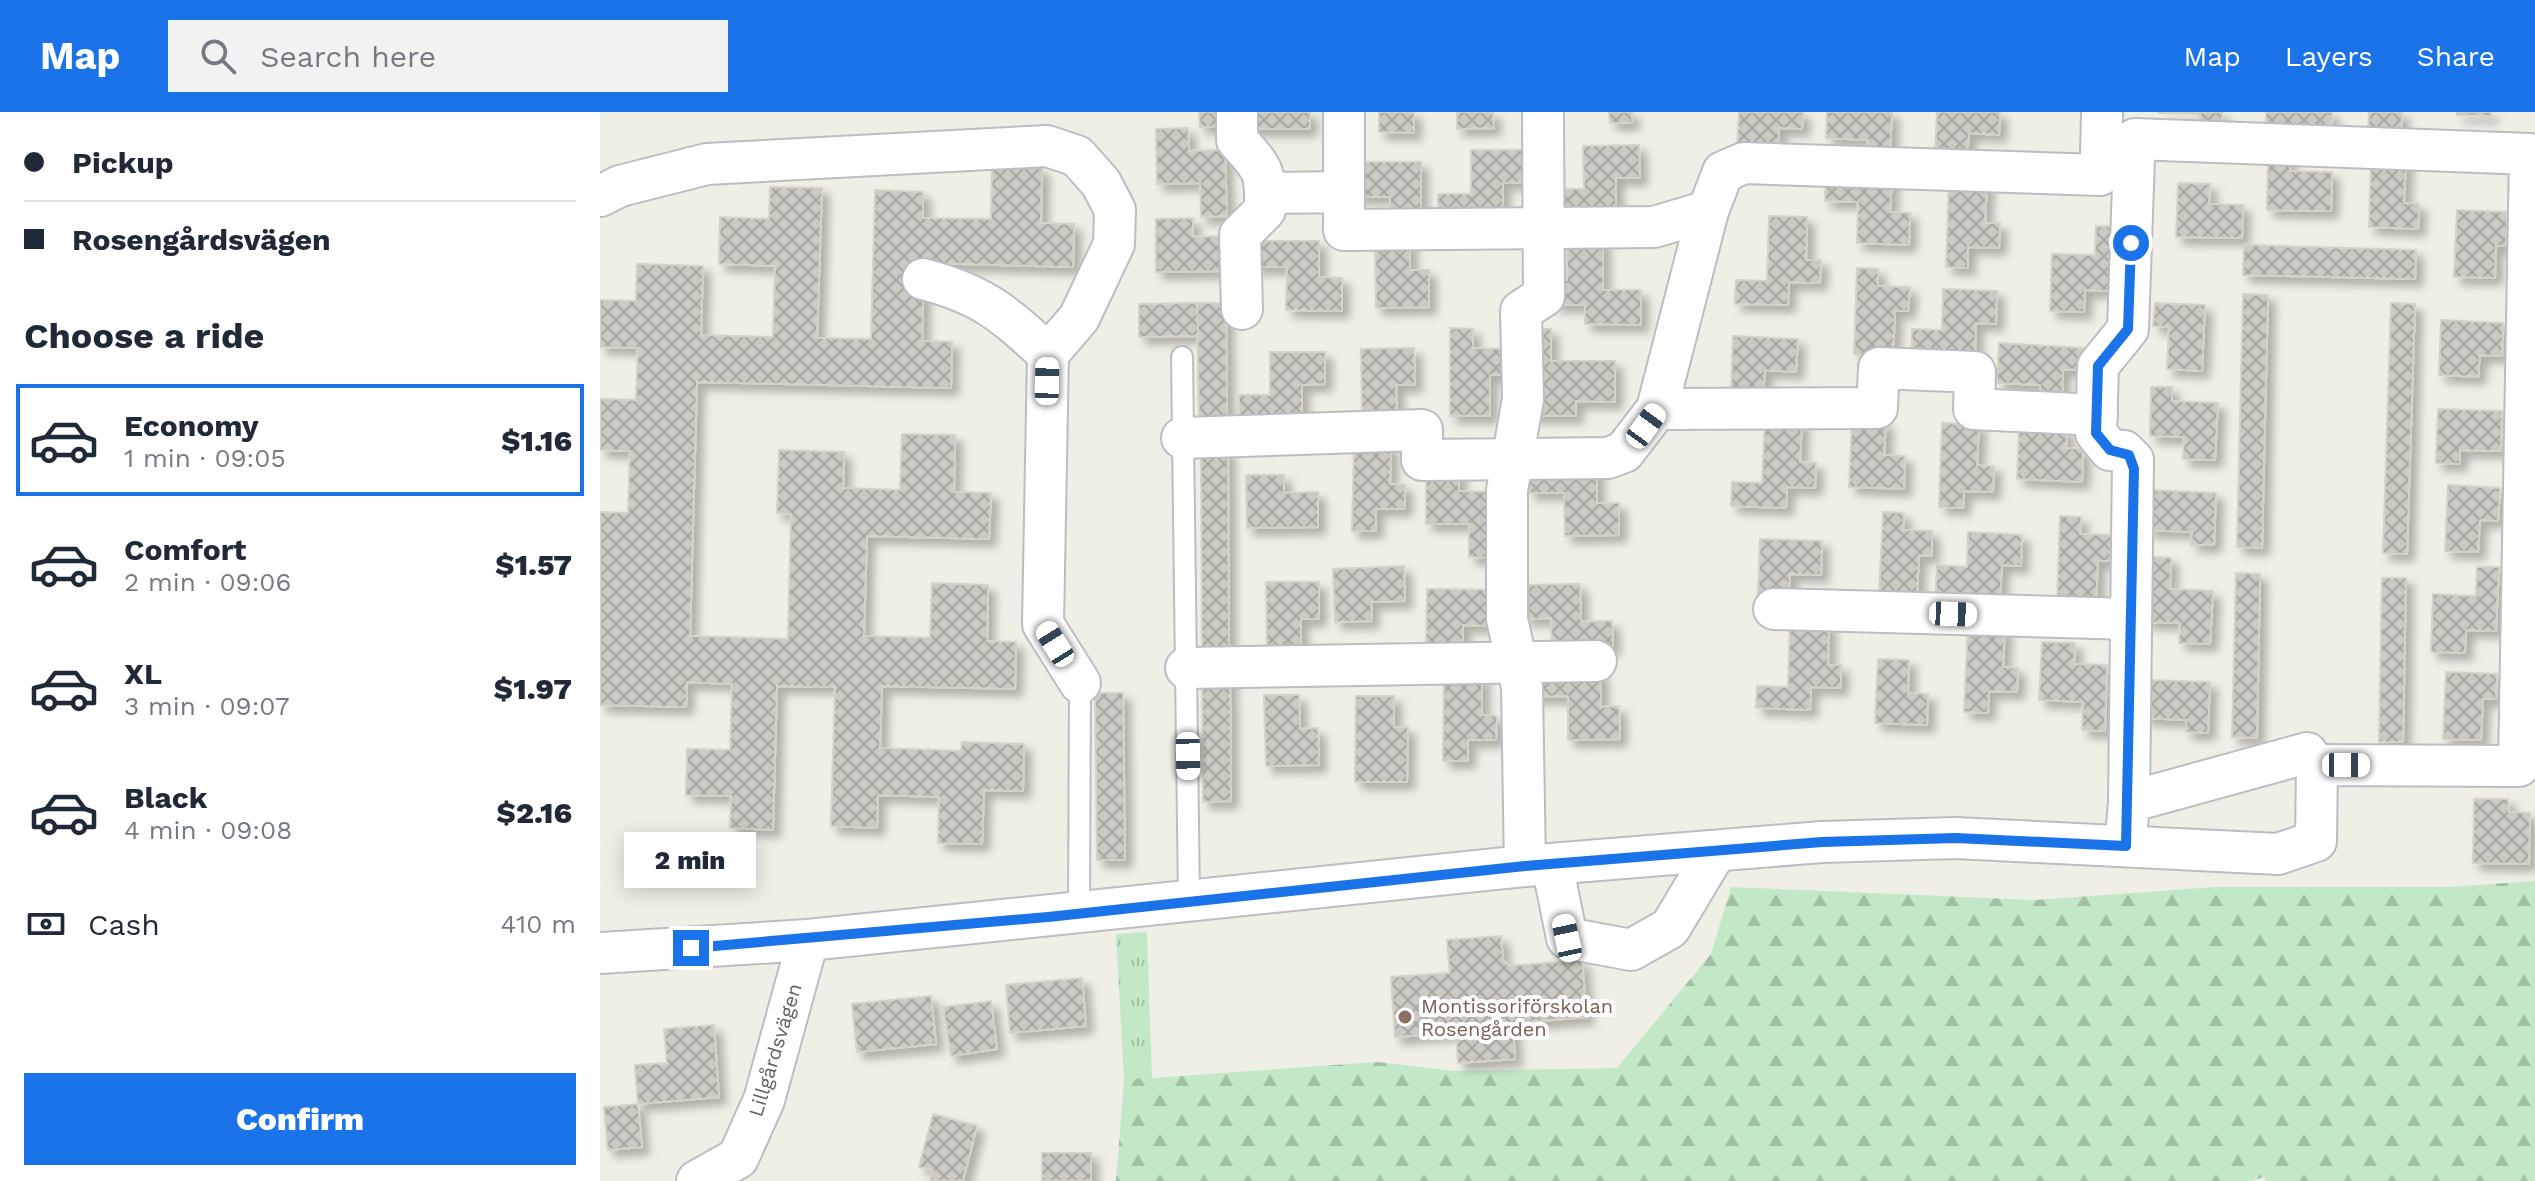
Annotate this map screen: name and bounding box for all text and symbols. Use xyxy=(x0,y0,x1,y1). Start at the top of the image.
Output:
search box xyxy=(168,20,728,92)
text: Map xyxy=(40,34,120,78)
icon: search xyxy=(196,34,240,78)
text: Search here xyxy=(260,39,436,74)
text: Map xyxy=(2184,40,2241,73)
text: Layers xyxy=(2285,40,2373,73)
text: Share xyxy=(2417,40,2495,73)
text: Pickup xyxy=(72,145,174,180)
text: Rosengårdsvägen xyxy=(72,222,331,257)
route start xyxy=(2113,225,2149,261)
text: Choose a ride xyxy=(24,315,264,357)
car xyxy=(1035,357,1059,405)
car xyxy=(1622,400,1670,452)
icon: car xyxy=(28,404,100,476)
text: Economy xyxy=(124,408,259,443)
text: $1.16 xyxy=(501,423,572,458)
text: 1 min · 09:05 xyxy=(124,443,286,473)
icon: car xyxy=(28,528,100,600)
text: Comfort xyxy=(124,532,246,567)
text: $1.57 xyxy=(495,547,572,582)
text: 2 min · 09:06 xyxy=(124,567,291,597)
car xyxy=(1929,601,1977,627)
car xyxy=(1032,617,1078,671)
icon: car xyxy=(28,652,100,724)
text: XL xyxy=(124,656,162,691)
text: $1.97 xyxy=(494,671,572,706)
text: 3 min · 09:07 xyxy=(124,691,290,721)
car xyxy=(1176,732,1200,780)
car xyxy=(2322,753,2370,777)
icon: car xyxy=(28,776,100,848)
text: Black xyxy=(124,780,208,815)
text: $2.16 xyxy=(496,795,572,830)
text: 4 min · 09:08 xyxy=(124,815,292,845)
callout: 2 min xyxy=(625,832,757,888)
text: 2 min xyxy=(655,845,725,875)
icon: cash xyxy=(24,902,68,946)
text: Cash xyxy=(88,907,160,942)
text: 410 m xyxy=(501,909,576,939)
car xyxy=(1550,912,1584,964)
route end xyxy=(673,930,709,966)
street label: Lillgårdsvägen xyxy=(743,980,807,1120)
place label: Montissoriförskolan Rosengården xyxy=(1421,994,1613,1041)
marker: Montissoriförskolan Rosengården xyxy=(1396,1008,1414,1026)
button: Confirm xyxy=(24,1073,576,1165)

